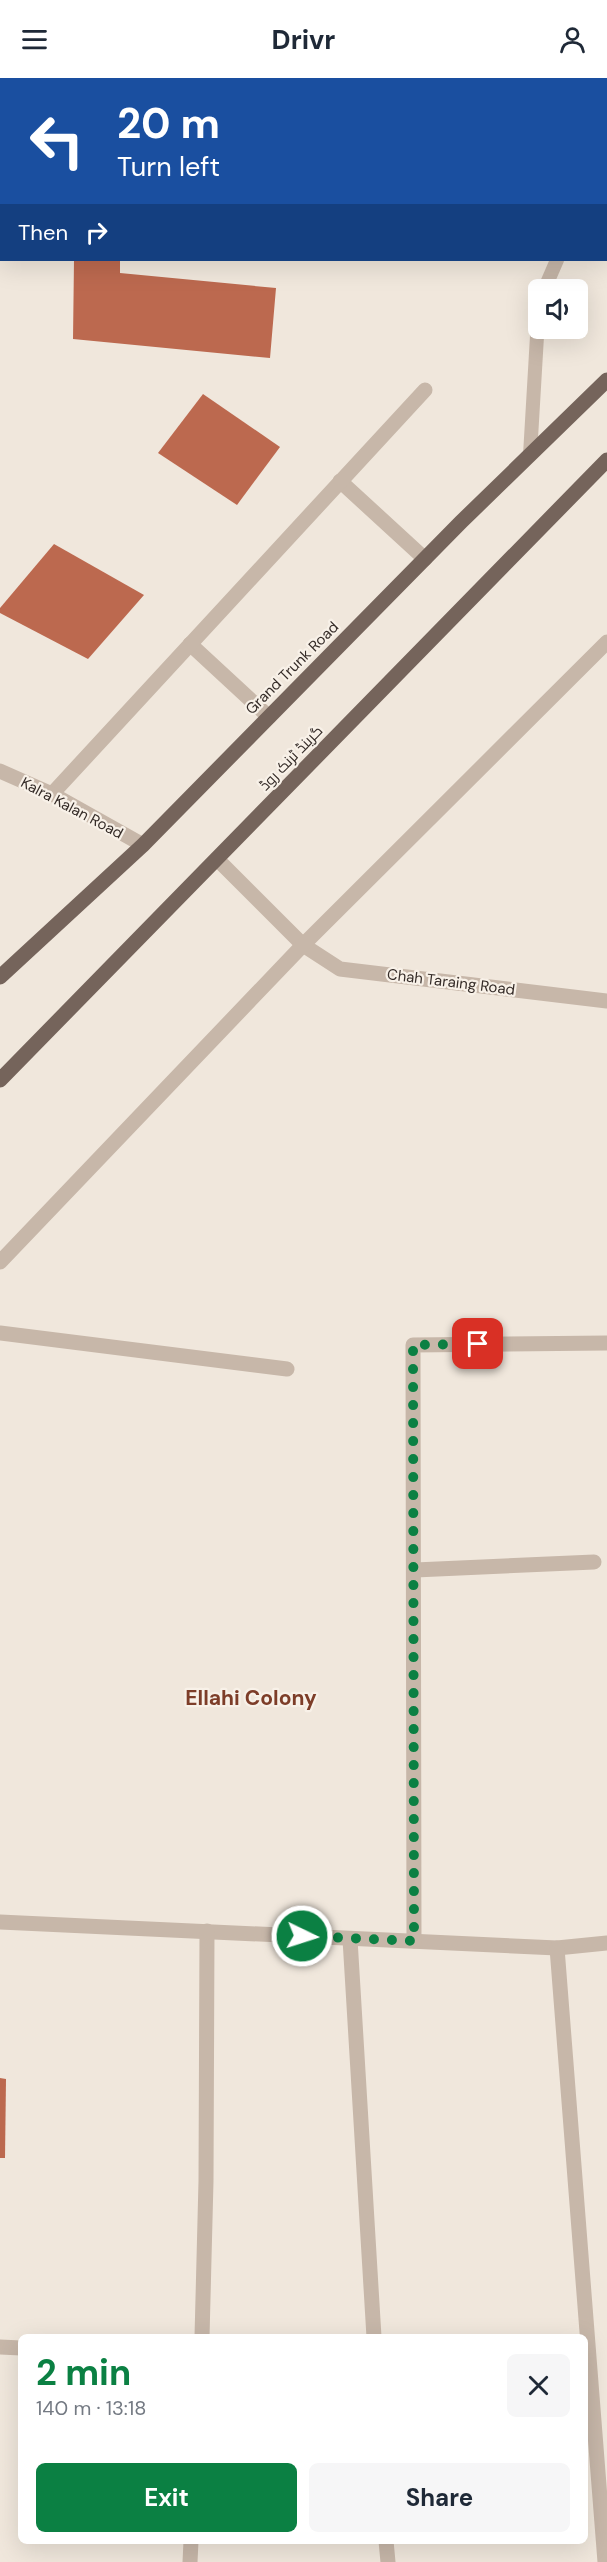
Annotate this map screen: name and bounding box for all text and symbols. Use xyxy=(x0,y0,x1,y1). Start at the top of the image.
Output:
text: Drivr xyxy=(272,22,335,57)
icon: menu xyxy=(18,23,51,56)
icon: person xyxy=(556,23,589,56)
text: 20 m xyxy=(117,96,220,151)
icon: left xyxy=(18,102,96,180)
text: Turn left xyxy=(117,149,220,184)
icon: right xyxy=(80,216,113,249)
text: Then xyxy=(18,218,68,247)
map controls xyxy=(528,279,588,339)
button: sound xyxy=(528,279,588,339)
street label: Grand Trunk Road xyxy=(241,617,343,719)
street label: گرینڈ ٹرنک روڈ xyxy=(255,721,327,795)
street label: Kalra Kalan Road xyxy=(17,773,127,843)
street label: Chah Taraing Road xyxy=(386,964,516,1000)
pin xyxy=(452,1318,503,1369)
icon: arrive xyxy=(461,1327,494,1360)
district label: Ellahi Colony xyxy=(185,1684,317,1712)
position arrow xyxy=(270,1904,334,1968)
text: 2 min xyxy=(36,2349,131,2396)
button: close xyxy=(507,2354,570,2417)
text: 140 m · 13:18 xyxy=(36,2395,146,2421)
button: Exit xyxy=(36,2463,297,2532)
button: Share xyxy=(309,2463,570,2532)

